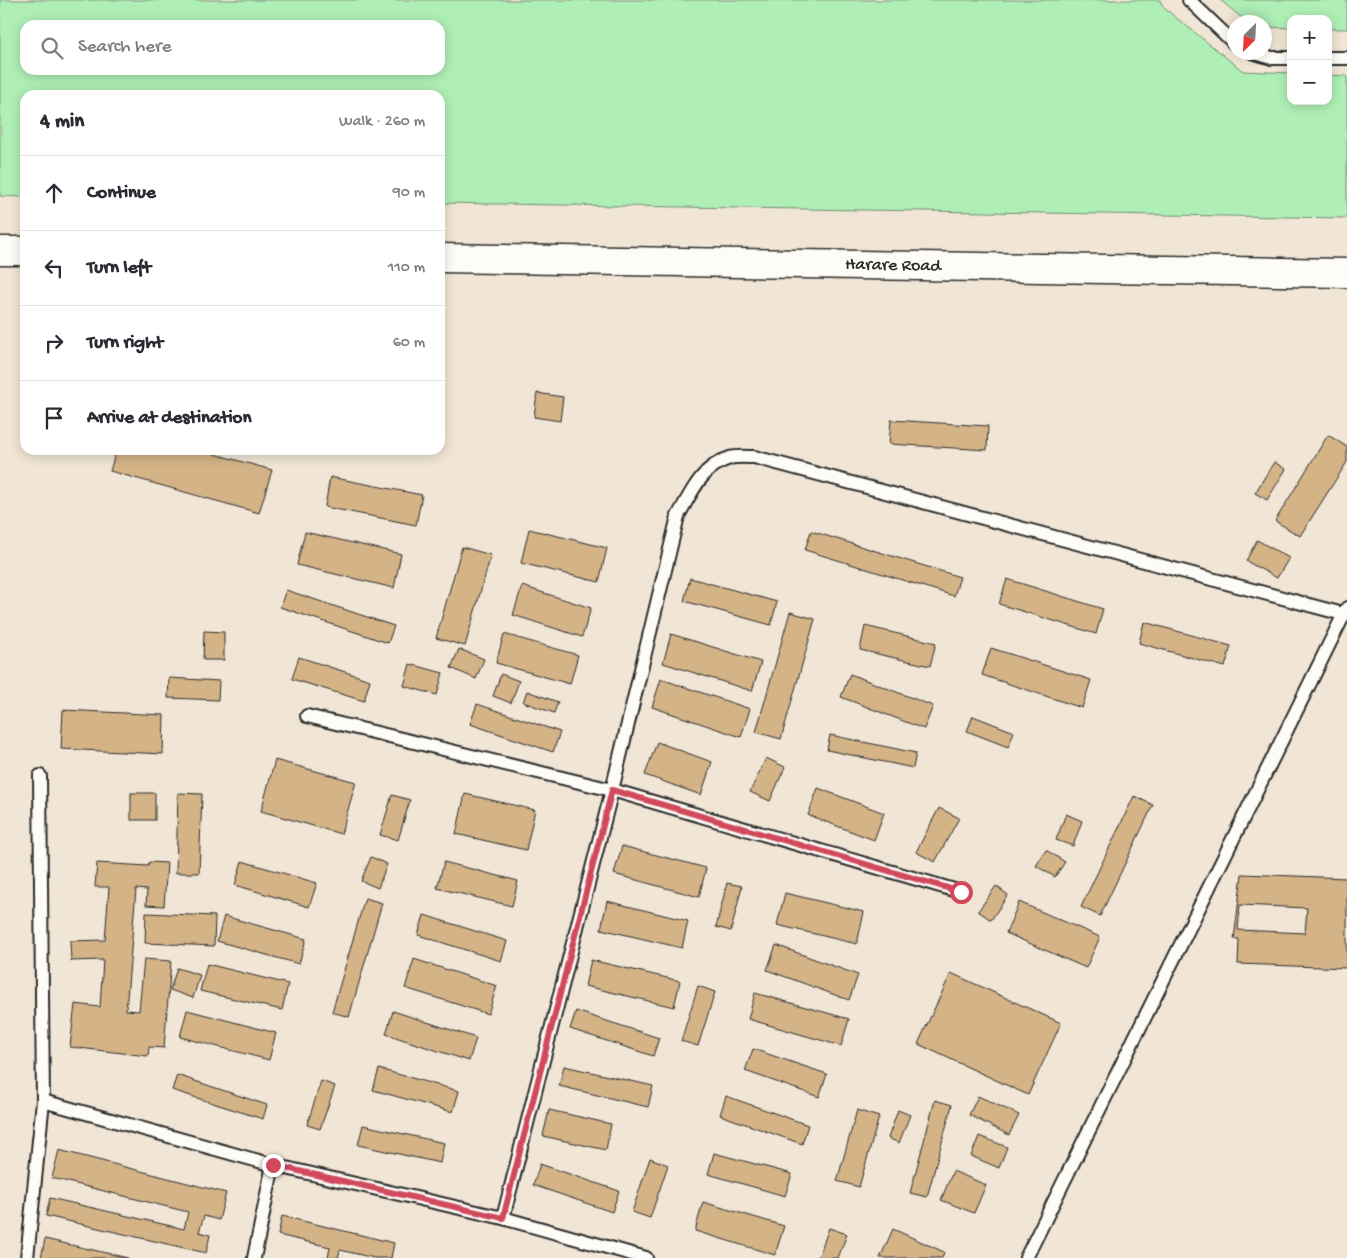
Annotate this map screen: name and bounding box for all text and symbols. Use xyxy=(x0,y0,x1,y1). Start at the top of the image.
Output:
north arrow xyxy=(1227,15,1272,60)
map controls xyxy=(1287,15,1332,105)
button: + xyxy=(1287,15,1332,60)
search box xyxy=(20,20,445,75)
icon: search xyxy=(38,34,66,62)
text: Search here xyxy=(78,36,172,59)
button: − xyxy=(1287,60,1332,105)
text: 4 min xyxy=(40,110,84,135)
text: Walk · 260 m xyxy=(339,113,425,132)
icon: ahead xyxy=(40,179,68,207)
text: Continue xyxy=(87,182,156,205)
text: 90 m xyxy=(393,184,425,203)
icon: left xyxy=(40,254,68,282)
street label: Harare Road xyxy=(845,255,943,277)
text: Turn left xyxy=(87,257,151,280)
text: 110 m xyxy=(388,259,425,278)
icon: right xyxy=(40,329,68,357)
text: Turn right xyxy=(87,332,163,355)
text: 60 m xyxy=(393,334,425,353)
icon: arrive xyxy=(40,404,68,432)
text: Arrive at destination xyxy=(87,407,251,430)
route start xyxy=(950,881,973,904)
route end xyxy=(262,1154,285,1177)

